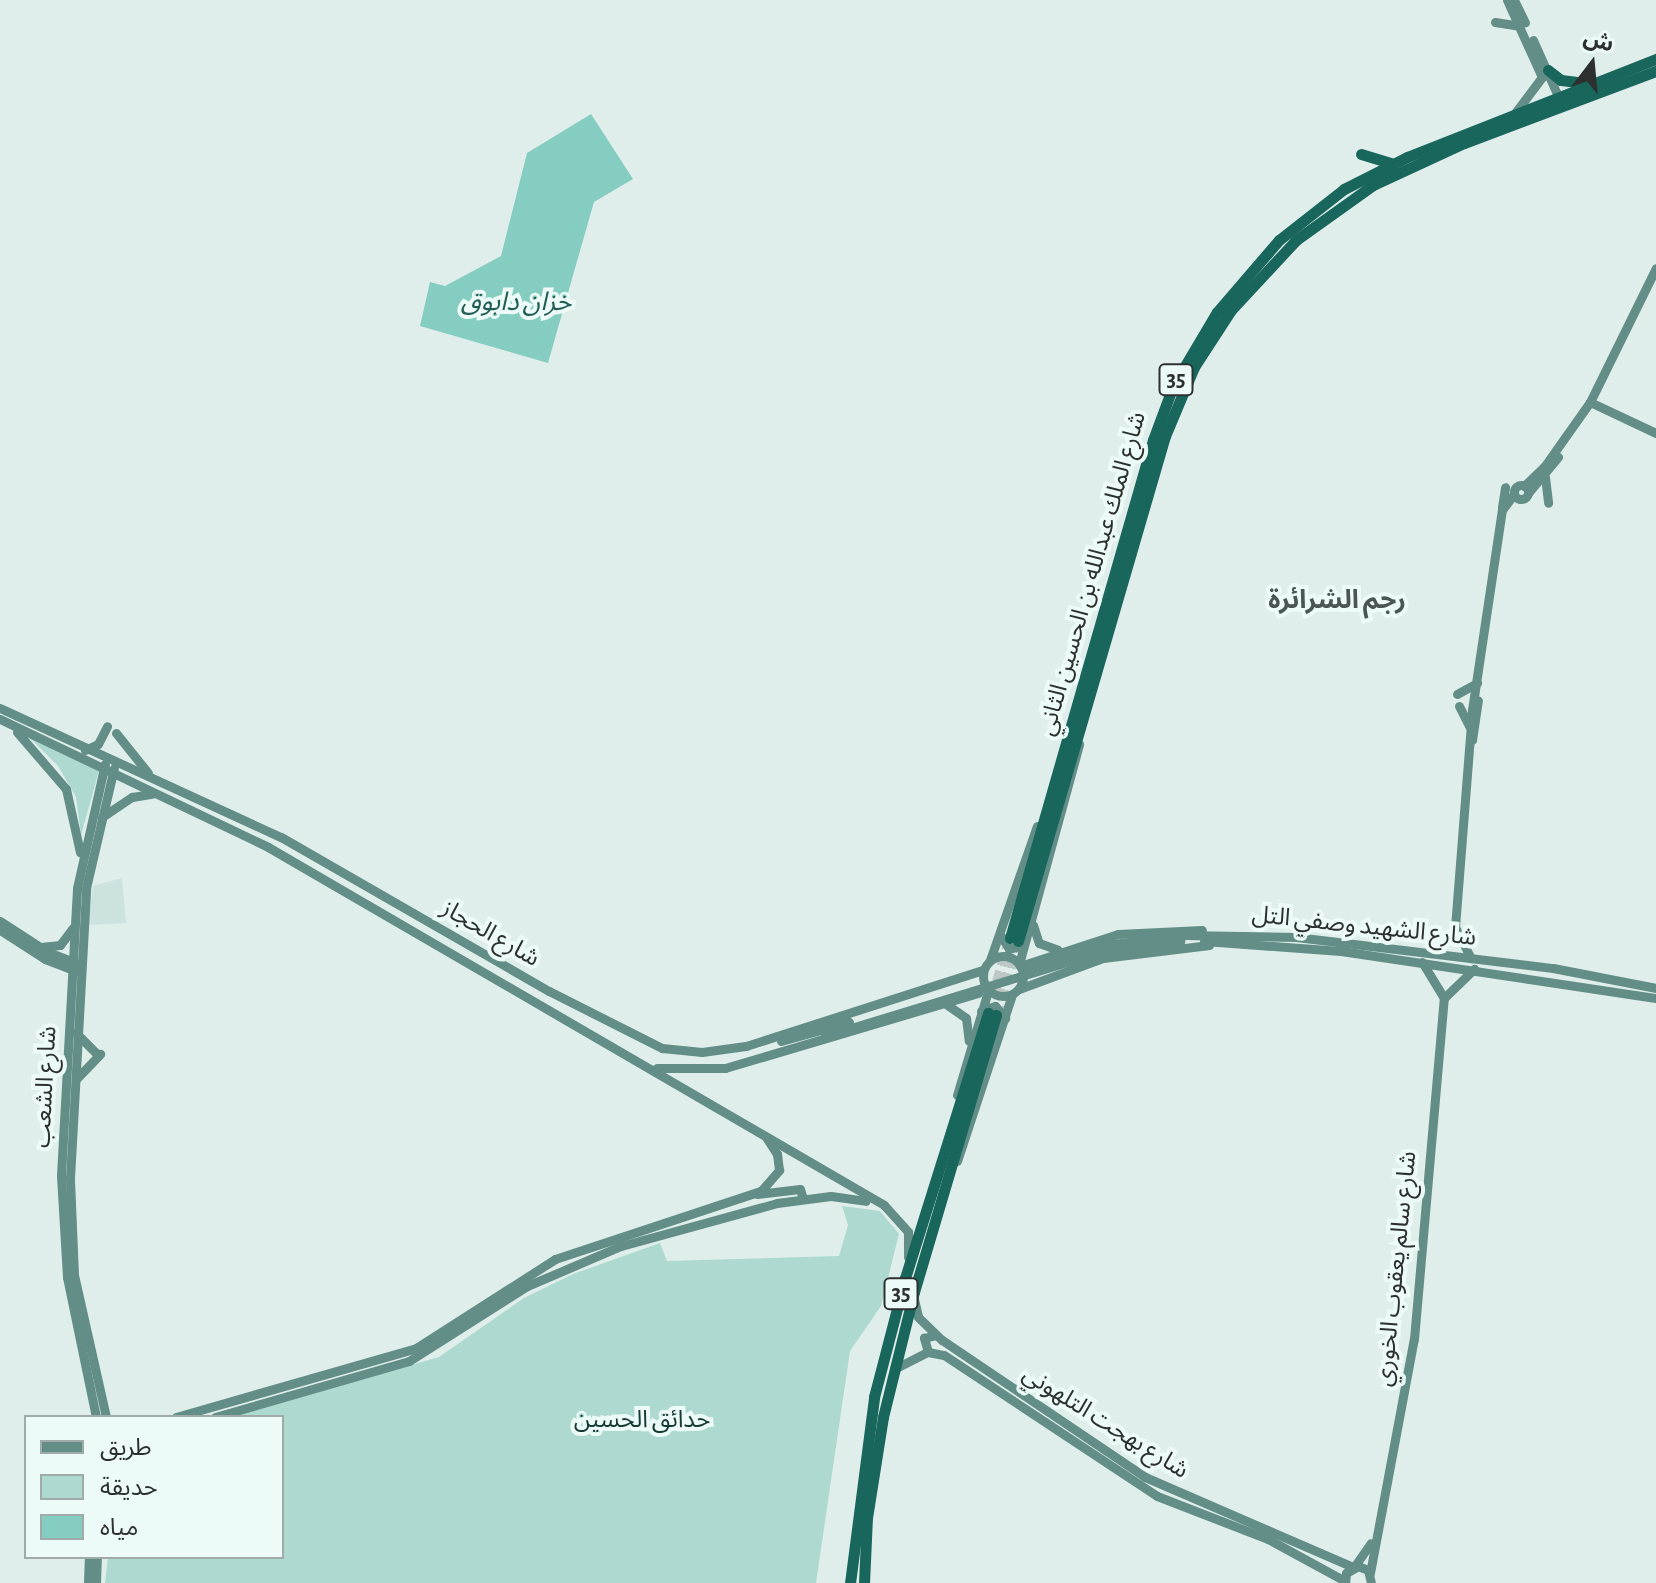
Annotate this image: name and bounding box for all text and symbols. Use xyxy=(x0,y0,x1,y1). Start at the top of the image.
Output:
north arrow xyxy=(1552,24,1632,104)
text: ش xyxy=(1581,26,1616,56)
water label: خزان دابوق xyxy=(461,287,571,319)
road number: 35 xyxy=(1158,362,1194,398)
street label: شارع الملك عبدالله بن الحسين الثاني xyxy=(1033,409,1153,739)
district label: رجم الشرائرة xyxy=(1268,585,1406,617)
street label: شارع الحجاز xyxy=(436,894,544,974)
street label: شارع الشهيد وصفي التل xyxy=(1250,901,1478,953)
street label: شارع الشعب xyxy=(28,1025,64,1149)
street label: شارع سالم يعقوب الخوري xyxy=(1370,1150,1424,1388)
road number: 35 xyxy=(883,1276,919,1312)
street label: شارع بهجت التلهوني xyxy=(1017,1360,1193,1486)
park label: حدائق الحسين xyxy=(574,1407,710,1435)
legend xyxy=(24,1415,284,1559)
text: طريق xyxy=(100,1436,152,1460)
text: حديقة xyxy=(100,1476,158,1500)
text: مياه xyxy=(100,1516,138,1540)

